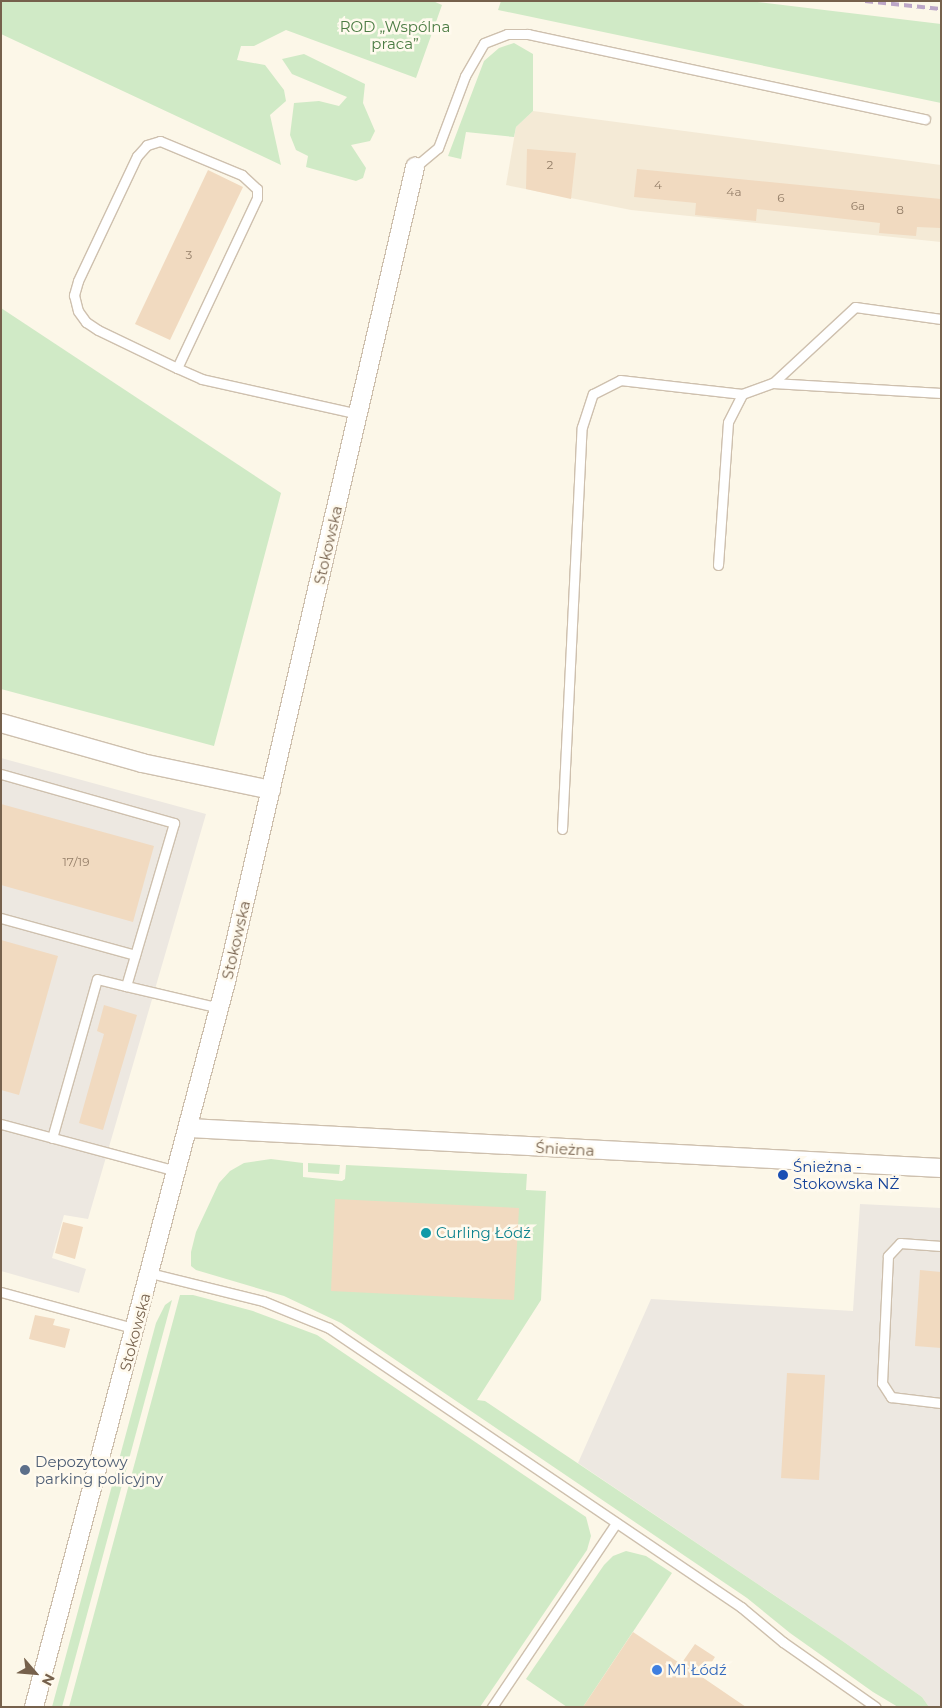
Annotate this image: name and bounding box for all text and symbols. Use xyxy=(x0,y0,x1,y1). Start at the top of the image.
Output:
park label: ROD „Wspólna praca” xyxy=(340,17,450,52)
house number: 2 xyxy=(547,158,553,172)
house number: 4 xyxy=(654,178,662,192)
house number: 4a xyxy=(726,185,742,199)
house number: 6 xyxy=(777,191,785,205)
house number: 6a xyxy=(851,199,865,213)
house number: 8 xyxy=(896,203,904,217)
house number: 3 xyxy=(186,248,192,262)
street label: Stokowska xyxy=(310,504,346,586)
house number: 17/19 xyxy=(63,855,89,869)
street label: Stokowska xyxy=(218,899,254,981)
street label: Śnieżna xyxy=(535,1138,595,1160)
place label: Śnieżna - Stokowska NŻ xyxy=(793,1157,899,1192)
marker: Śnieżna - Stokowska NŻ xyxy=(777,1169,789,1181)
place label: Curling Łódź xyxy=(436,1224,531,1242)
marker: Curling Łódź xyxy=(420,1227,432,1239)
street label: Stokowska xyxy=(116,1291,154,1373)
place label: Depozytowy parking policyjny xyxy=(35,1452,163,1487)
marker: Depozytowy parking policyjny xyxy=(19,1464,31,1476)
north arrow xyxy=(10,1648,60,1698)
place label: M1 Łódź xyxy=(667,1661,727,1679)
marker: M1 Łódź xyxy=(651,1664,663,1676)
text: N xyxy=(38,1671,59,1689)

